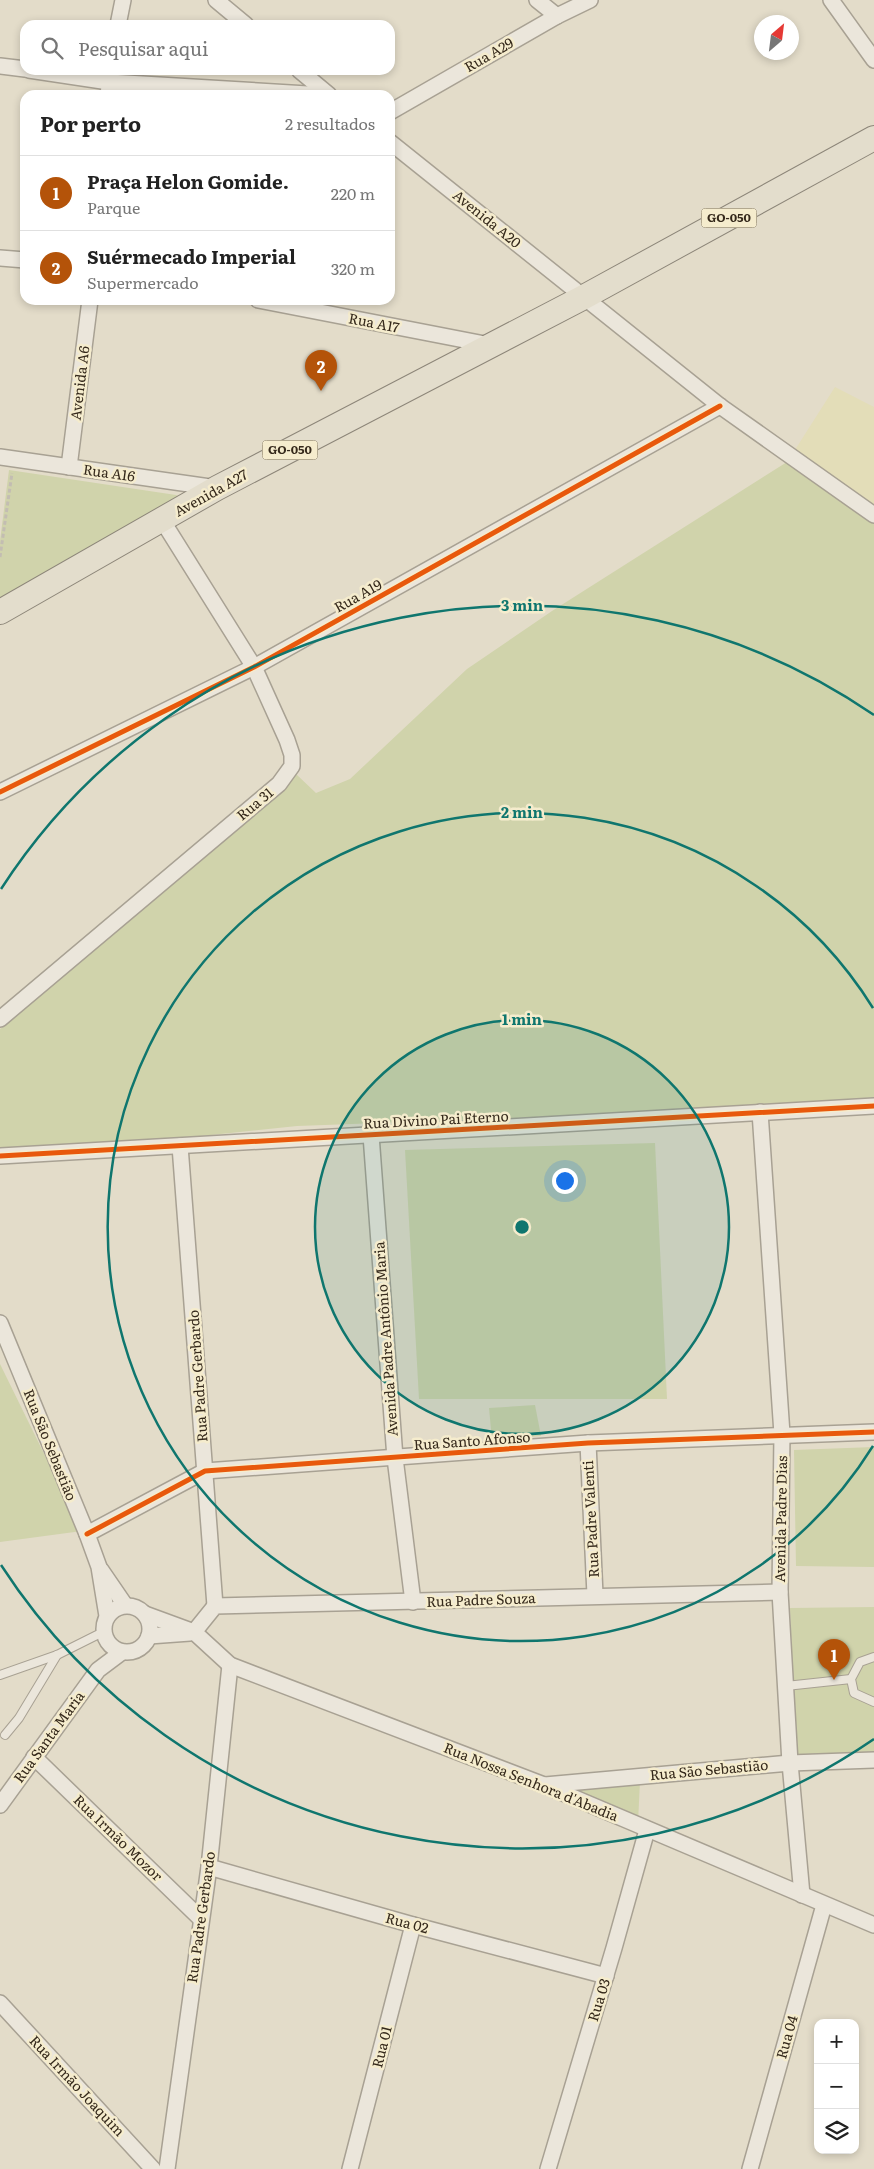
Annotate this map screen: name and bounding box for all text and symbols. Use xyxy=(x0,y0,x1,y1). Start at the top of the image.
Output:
north arrow xyxy=(754,15,799,60)
search box xyxy=(20,20,395,75)
street label: Rua A29 xyxy=(460,32,517,76)
icon: search xyxy=(38,34,66,62)
text: Pesquisar aqui xyxy=(78,34,208,62)
text: Por perto xyxy=(40,107,141,138)
text: 2 resultados xyxy=(285,111,375,135)
text: Praça Helon Gomide. xyxy=(87,167,289,195)
text: 1 xyxy=(53,181,59,205)
text: 220 m xyxy=(331,181,375,205)
street label: Avenida A20 xyxy=(449,185,526,252)
text: Parque xyxy=(87,195,140,219)
road number: GO-050 xyxy=(702,208,756,228)
text: Suérmecado Imperial xyxy=(87,242,296,270)
text: 2 xyxy=(52,256,60,280)
text: 320 m xyxy=(331,256,375,280)
text: Supermercado xyxy=(87,270,199,294)
street label: Rua A17 xyxy=(347,307,401,337)
street label: Avenida A6 xyxy=(65,344,94,421)
pin: 2 xyxy=(305,350,337,391)
road number: GO-050 xyxy=(262,440,318,460)
street label: Rua A16 xyxy=(82,458,137,486)
street label: Avenida A27 xyxy=(170,464,251,521)
street label: Rua A19 xyxy=(330,574,385,616)
text: 3 min xyxy=(501,593,544,616)
street label: Rua 31 xyxy=(232,782,277,824)
text: 2 min xyxy=(501,800,544,823)
text: 1 min xyxy=(502,1007,543,1030)
street label: Rua Divino Pai Eterno xyxy=(363,1105,509,1133)
your location xyxy=(552,1168,578,1194)
centre of rings xyxy=(513,1218,531,1236)
street label: Avenida Padre Antônio Maria xyxy=(368,1241,402,1437)
street label: Rua Padre Gerbardo xyxy=(182,1309,212,1443)
street label: Rua São Sebastião xyxy=(19,1386,82,1503)
street label: Rua Santo Afonso xyxy=(413,1426,531,1454)
street label: Avenida Padre Dias xyxy=(769,1455,791,1583)
street label: Rua Padre Valenti xyxy=(577,1460,603,1578)
street label: Rua Padre Souza xyxy=(426,1587,536,1611)
pin: 1 xyxy=(818,1639,850,1680)
street label: Rua Santa Maria xyxy=(8,1686,89,1786)
street label: Rua Nossa Senhora d'Abadia xyxy=(441,1737,622,1826)
street label: Rua São Sebastião xyxy=(649,1754,769,1784)
street label: Rua Irmão Mozor xyxy=(70,1790,168,1885)
street label: Rua Padre Gerbardo xyxy=(181,1850,219,1984)
street label: Rua 02 xyxy=(384,1907,431,1937)
street label: Rua 03 xyxy=(582,1976,614,2024)
street label: Rua 04 xyxy=(770,2012,802,2061)
map controls xyxy=(814,2019,859,2154)
button: + xyxy=(814,2019,859,2064)
street label: Rua 01 xyxy=(366,2023,396,2070)
street label: Rua Irmão Joaquim xyxy=(26,2030,130,2140)
button: − xyxy=(814,2064,859,2109)
button: layers xyxy=(814,2109,859,2154)

